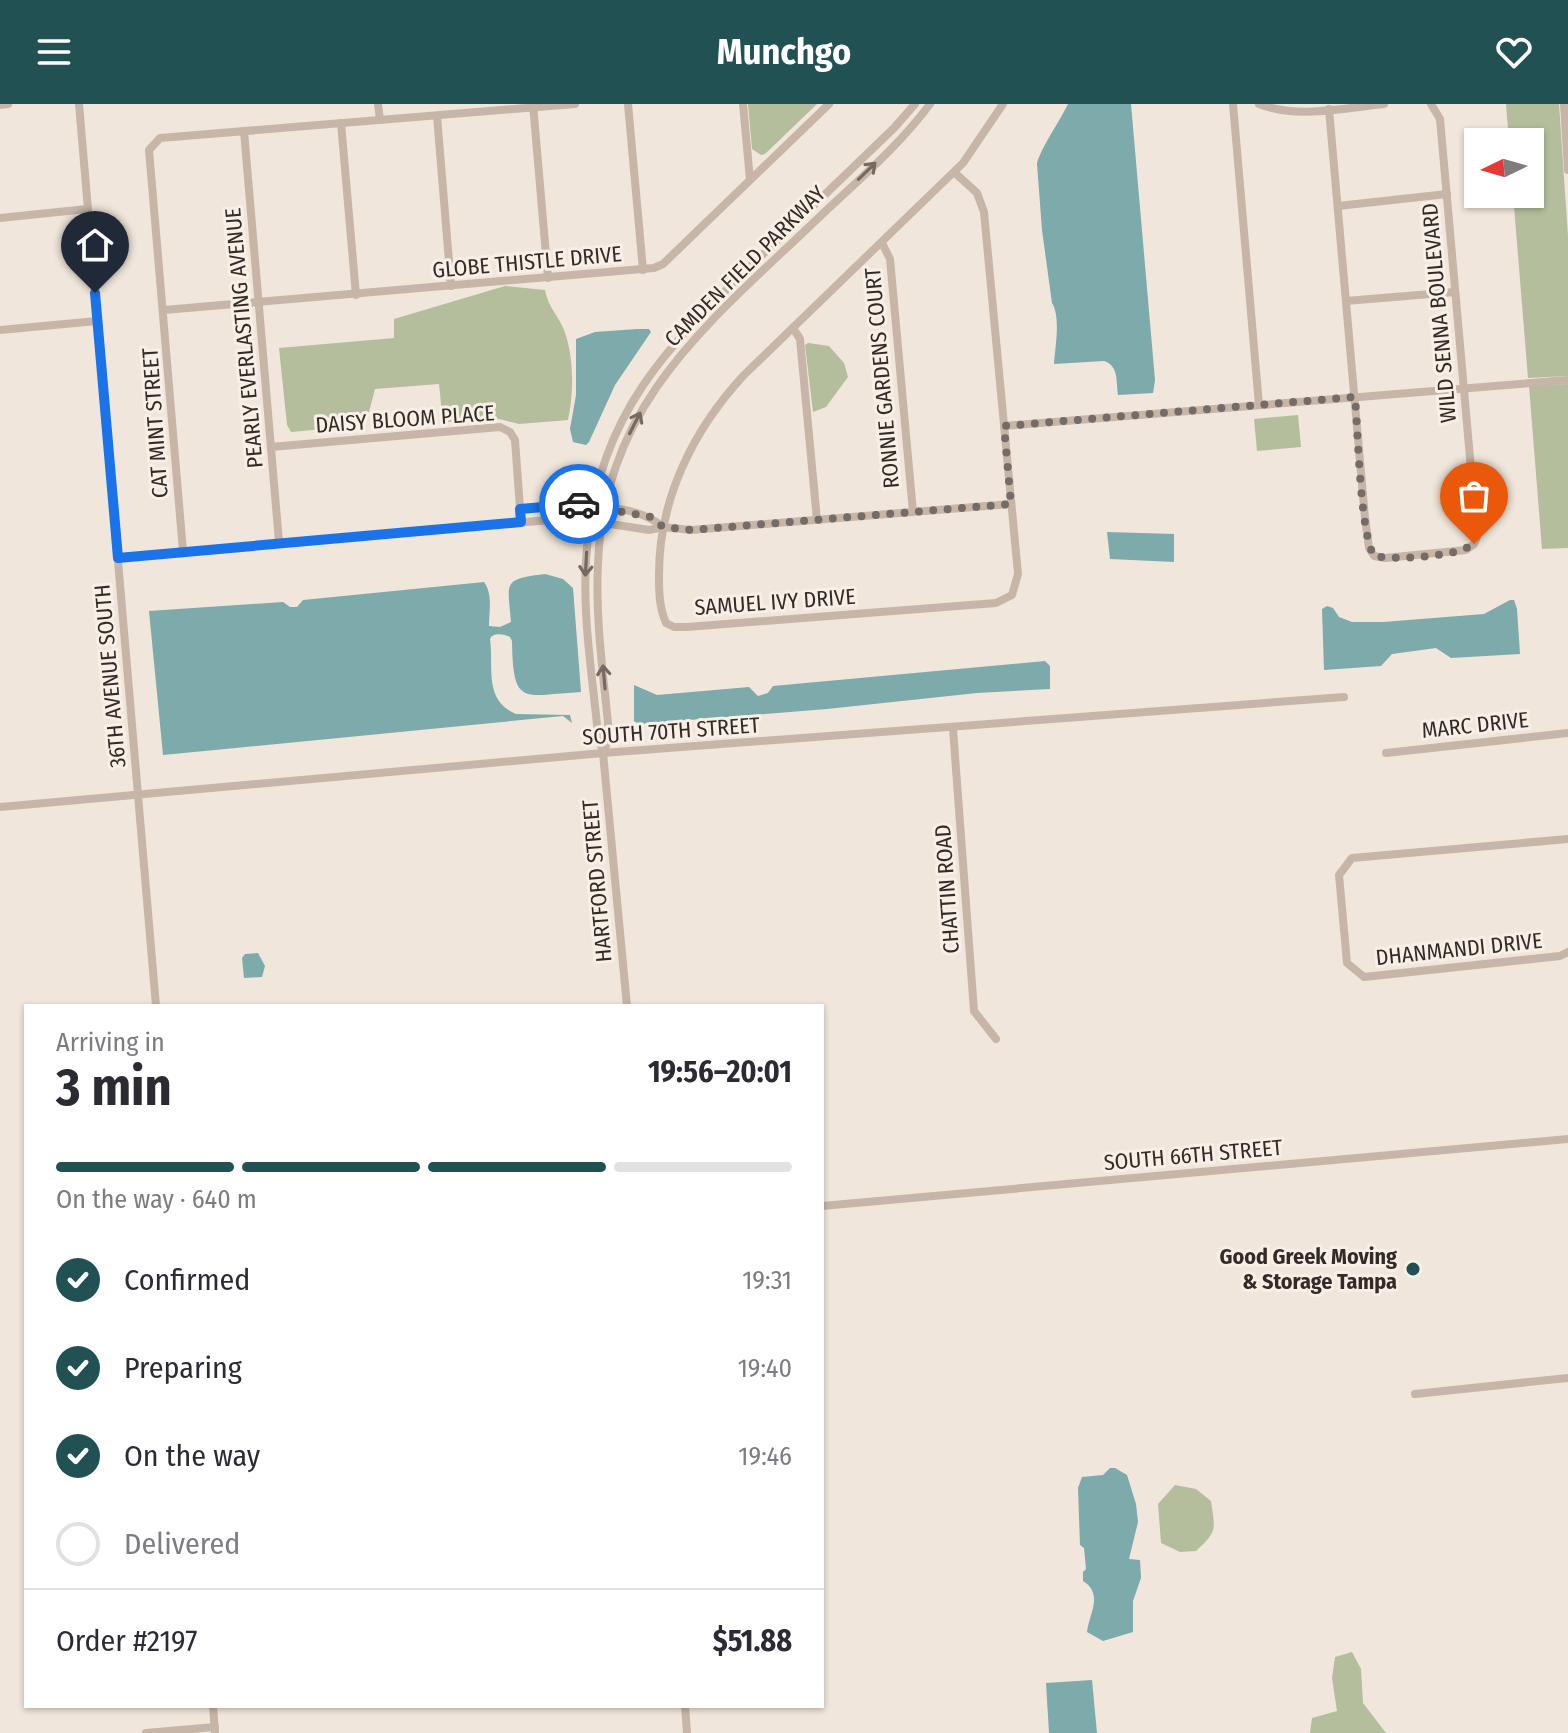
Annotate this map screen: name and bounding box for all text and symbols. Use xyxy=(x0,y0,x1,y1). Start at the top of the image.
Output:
icon: menu xyxy=(32,30,76,74)
text: Munchgo xyxy=(717,30,851,74)
icon: heart xyxy=(1492,30,1536,74)
north arrow xyxy=(1464,128,1544,208)
map controls xyxy=(1464,128,1544,208)
one-way arrow xyxy=(857,162,877,181)
street label: CAMDEN FIELD PARKWAY xyxy=(659,180,831,352)
street label: WILD SENNA BOULEVARD xyxy=(1416,202,1462,424)
street label: PEARLY EVERLASTING AVENUE xyxy=(219,207,269,469)
pin xyxy=(61,211,129,293)
icon: home xyxy=(73,223,117,267)
street label: GLOBE THISTLE DRIVE xyxy=(431,240,623,284)
street label: RONNIE GARDENS COURT xyxy=(859,266,905,490)
street label: CAT MINT STREET xyxy=(136,346,174,499)
street label: DAISY BLOOM PLACE xyxy=(314,399,496,439)
one-way arrow xyxy=(627,411,643,435)
pin xyxy=(1440,462,1508,544)
courier xyxy=(539,464,619,544)
icon: bag xyxy=(1452,474,1496,518)
icon: car xyxy=(557,482,601,526)
one-way arrow xyxy=(578,550,593,577)
street label: 36TH AVENUE SOUTH xyxy=(89,583,131,769)
street label: SAMUEL IVY DRIVE xyxy=(694,583,856,621)
one-way arrow xyxy=(597,664,612,691)
street label: MARC DRIVE xyxy=(1420,706,1530,744)
street label: SOUTH 70TH STREET xyxy=(581,711,762,751)
street label: HARTFORD STREET xyxy=(576,798,618,963)
street label: CHATTIN ROAD xyxy=(929,824,965,954)
street label: DHANMANDI DRIVE xyxy=(1374,927,1544,971)
text: Arriving in xyxy=(56,1027,165,1058)
text: 19:56–20:01 xyxy=(648,1054,792,1090)
text: 3 min xyxy=(56,1056,172,1119)
street label: SOUTH 66TH STREET xyxy=(1103,1134,1284,1176)
text: On the way · 640 m xyxy=(56,1184,257,1215)
place label: Good Greek Moving & Storage Tampa xyxy=(1220,1243,1397,1295)
icon: check xyxy=(56,1258,100,1302)
marker: Good Greek Moving & Storage Tampa xyxy=(1404,1260,1422,1278)
text: Confirmed xyxy=(124,1262,250,1298)
text: 19:31 xyxy=(742,1265,792,1296)
icon: check xyxy=(56,1346,100,1390)
text: Preparing xyxy=(124,1350,242,1386)
text: 19:40 xyxy=(738,1353,792,1384)
icon: check xyxy=(56,1434,100,1478)
text: On the way xyxy=(124,1438,260,1474)
text: 19:46 xyxy=(738,1441,792,1472)
text: Delivered xyxy=(124,1526,240,1562)
text: Order #2197 xyxy=(56,1623,197,1659)
text: $51.88 xyxy=(713,1623,792,1659)

